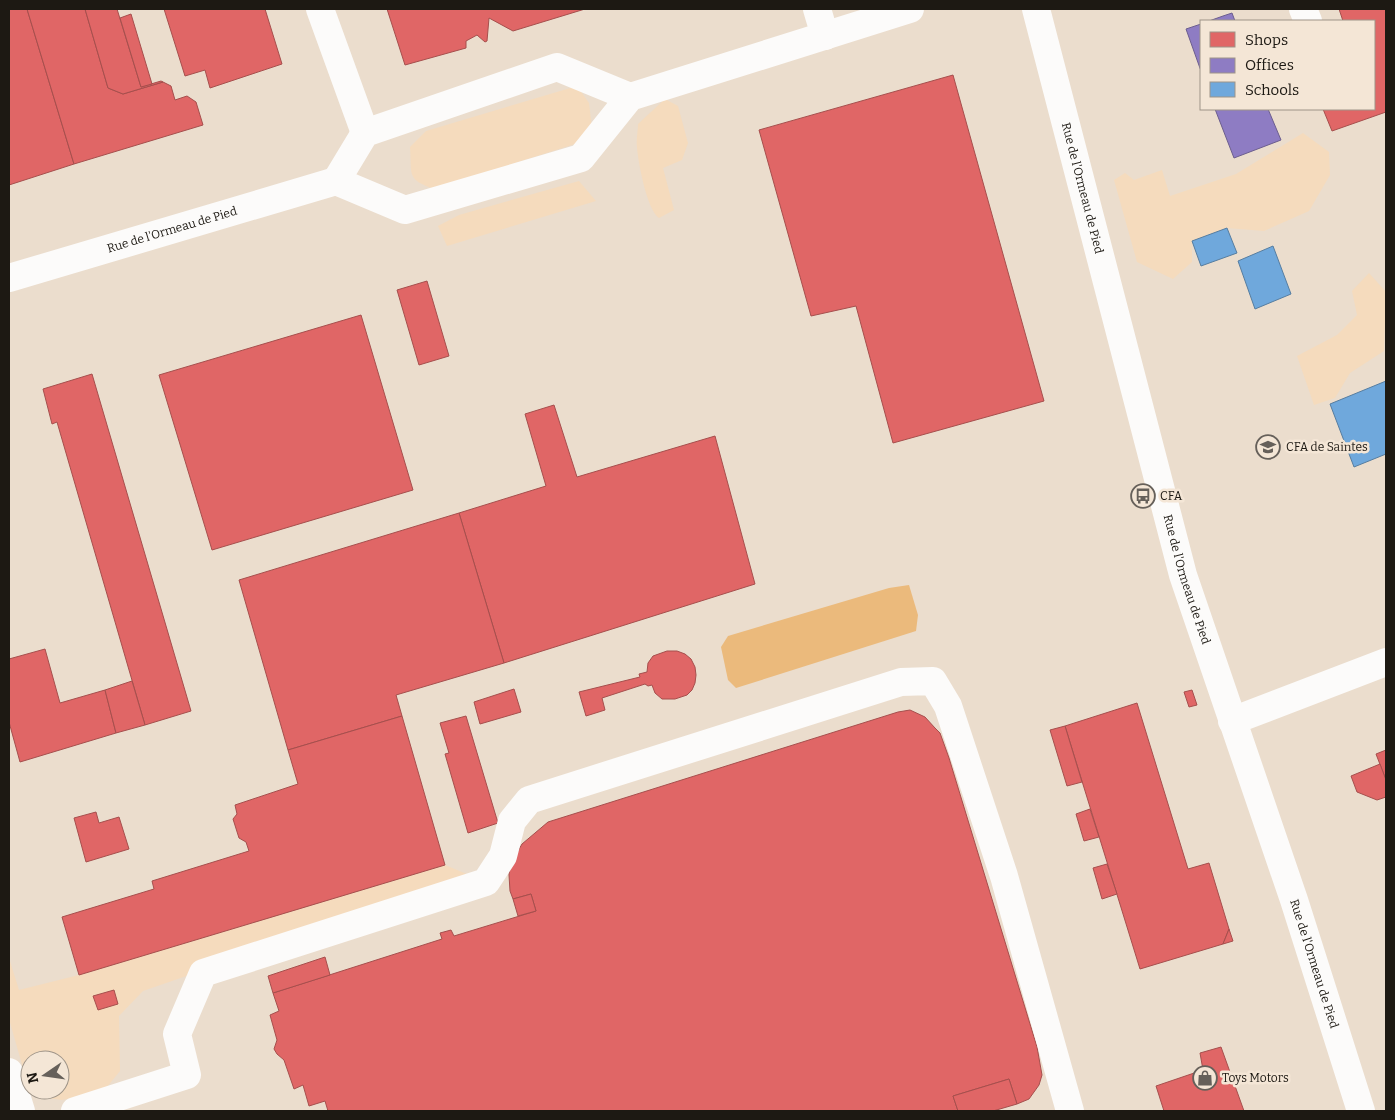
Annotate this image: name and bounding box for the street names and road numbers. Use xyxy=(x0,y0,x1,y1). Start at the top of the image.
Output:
street label: Rue de l'Ormeau de Pied xyxy=(1059,121,1106,255)
street label: Rue de l'Ormeau de Pied xyxy=(105,204,239,256)
street label: Rue de l'Ormeau de Pied xyxy=(1161,513,1213,646)
street label: Rue de l'Ormeau de Pied xyxy=(1287,897,1341,1030)

